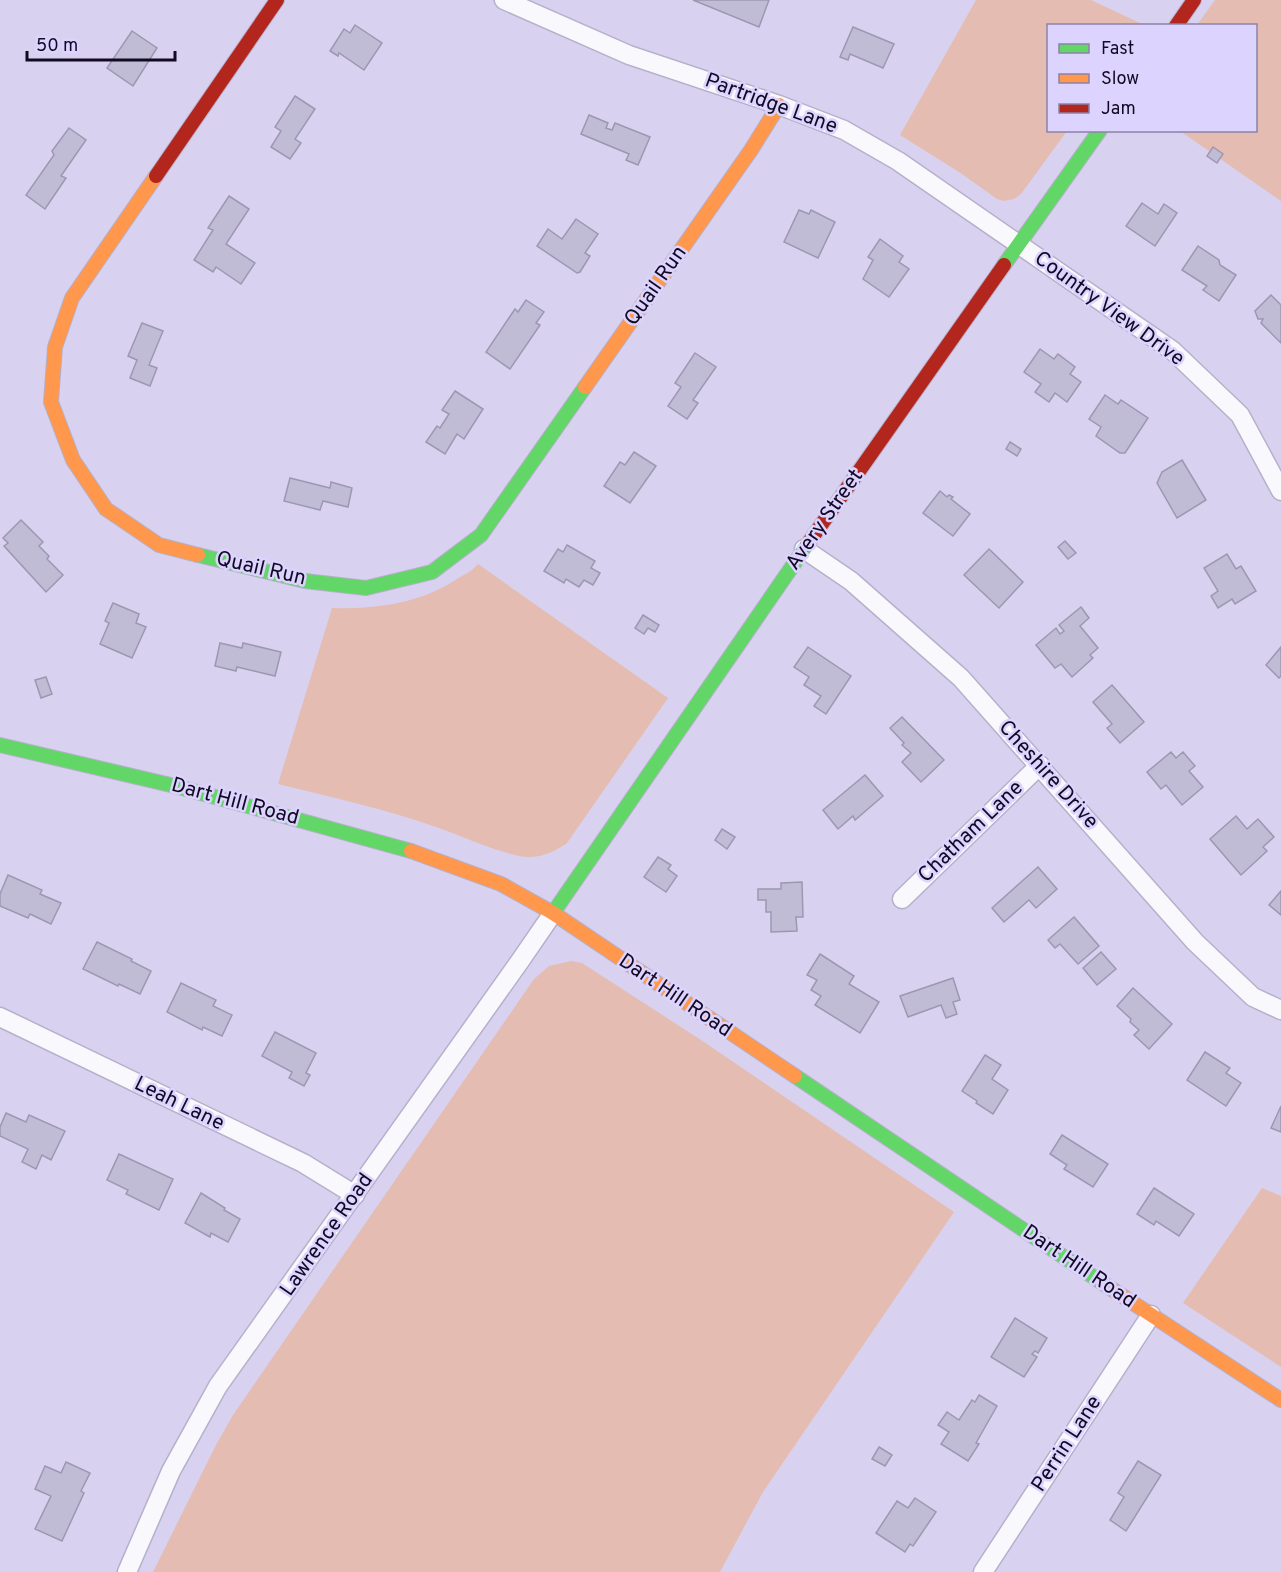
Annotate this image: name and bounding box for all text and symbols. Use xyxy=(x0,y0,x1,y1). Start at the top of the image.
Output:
scale bar xyxy=(27,24,176,62)
legend xyxy=(1047,24,1257,132)
text: 50 m xyxy=(36,35,78,58)
text: Fast xyxy=(1101,38,1134,61)
street label: Partridge Lane xyxy=(701,67,841,141)
text: Slow xyxy=(1101,68,1139,91)
text: Jam xyxy=(1101,98,1136,121)
street label: Quail Run xyxy=(619,241,693,331)
street label: Country View Drive xyxy=(1029,245,1189,373)
street label: Avery Street xyxy=(780,464,870,576)
street label: Quail Run xyxy=(213,546,309,592)
street label: Cheshire Drive xyxy=(992,715,1104,835)
street label: Dart Hill Road xyxy=(168,772,302,832)
street label: Chatham Lane xyxy=(913,775,1029,889)
street label: Dart Hill Road xyxy=(613,948,737,1044)
street label: Leah Lane xyxy=(129,1071,229,1137)
street label: Lawrence Road xyxy=(275,1168,379,1302)
street label: Dart Hill Road xyxy=(1017,1219,1141,1315)
street label: Perrin Lane xyxy=(1026,1391,1108,1497)

